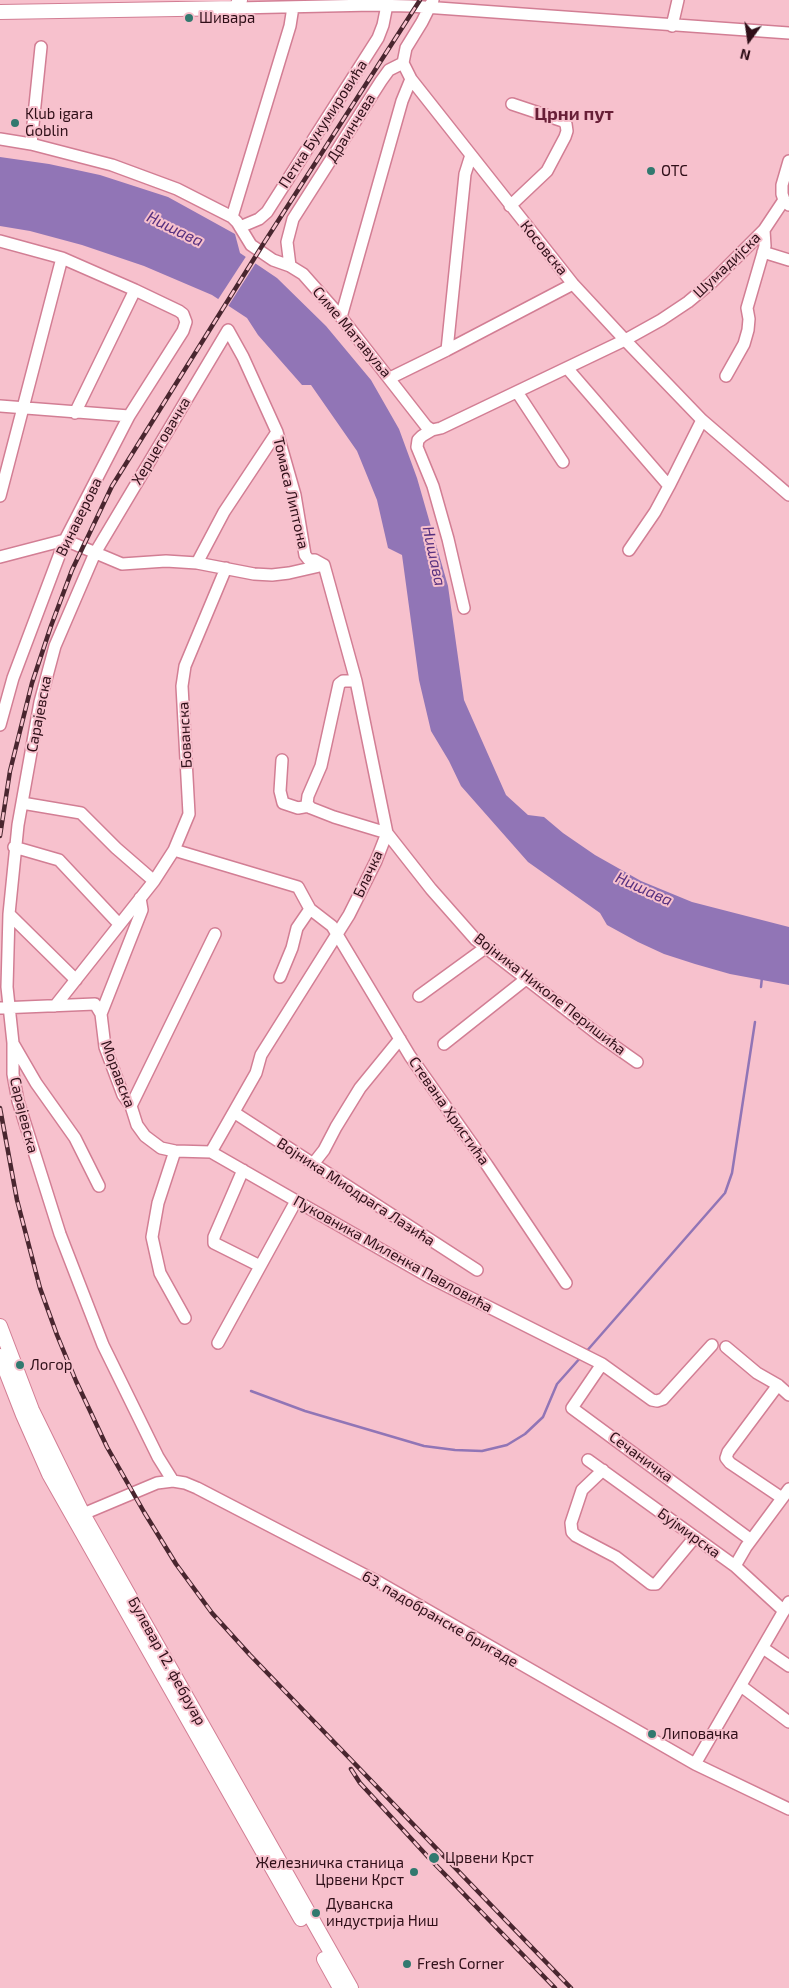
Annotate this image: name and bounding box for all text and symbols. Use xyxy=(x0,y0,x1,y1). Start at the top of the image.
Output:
place label: Шивара xyxy=(199,9,255,27)
marker: Шивара xyxy=(183,12,195,24)
north arrow xyxy=(724,15,774,65)
text: N xyxy=(738,46,752,65)
street label: Петка Букумировића xyxy=(275,57,371,191)
street label: Драинчева xyxy=(323,90,379,166)
district label: Црни пут xyxy=(534,103,614,125)
place label: Klub igara Goblin xyxy=(25,105,93,140)
marker: Klub igara Goblin xyxy=(9,117,21,129)
place label: OTC xyxy=(661,162,688,180)
marker: OTC xyxy=(645,165,657,177)
water label: Нишава xyxy=(144,207,206,251)
street label: Косовска xyxy=(516,217,572,279)
street label: Шумадијска xyxy=(690,228,764,302)
street label: Симе Матавуља xyxy=(309,283,395,381)
street label: Херцеговачка xyxy=(128,394,194,488)
street label: Томаса Липтона xyxy=(269,435,313,551)
street label: Винаверова xyxy=(52,475,106,559)
water label: Нишава xyxy=(418,524,450,588)
street label: Сарајевска xyxy=(23,674,55,754)
street label: Бованска xyxy=(174,701,196,769)
street label: Блачка xyxy=(349,848,387,900)
water label: Нишава xyxy=(612,868,676,910)
street label: Војника Николе Перишића xyxy=(471,929,629,1059)
street label: Моравска xyxy=(97,1038,139,1110)
street label: Стевана Христића xyxy=(405,1053,493,1169)
street label: Сарајевска xyxy=(6,1075,42,1155)
street label: Војника Миодрага Лазића xyxy=(274,1134,438,1250)
street label: Пуковника Миленка Павловића xyxy=(290,1192,496,1316)
place label: Логор xyxy=(30,1356,72,1374)
marker: Логор xyxy=(14,1359,26,1371)
street label: Сечаничка xyxy=(606,1428,676,1486)
street label: Бујмирска xyxy=(654,1504,724,1562)
street label: 63. падобранске бригаде xyxy=(359,1567,521,1671)
street label: Булевар 12. фебруар xyxy=(124,1594,210,1728)
place label: Липовачка xyxy=(662,1725,739,1743)
marker: Липовачка xyxy=(646,1728,658,1740)
place label: Црвени Крст xyxy=(445,1849,534,1867)
marker: Црвени Крст xyxy=(427,1851,441,1865)
place label: Железничка станица Црвени Крст xyxy=(256,1854,404,1889)
marker: Железничка станица Црвени Крст xyxy=(408,1866,420,1878)
place label: Дуванска индустрија Ниш xyxy=(326,1895,439,1930)
marker: Дуванска индустрија Ниш xyxy=(310,1907,322,1919)
place label: Fresh Corner xyxy=(417,1955,504,1973)
marker: Fresh Corner xyxy=(401,1958,413,1970)

